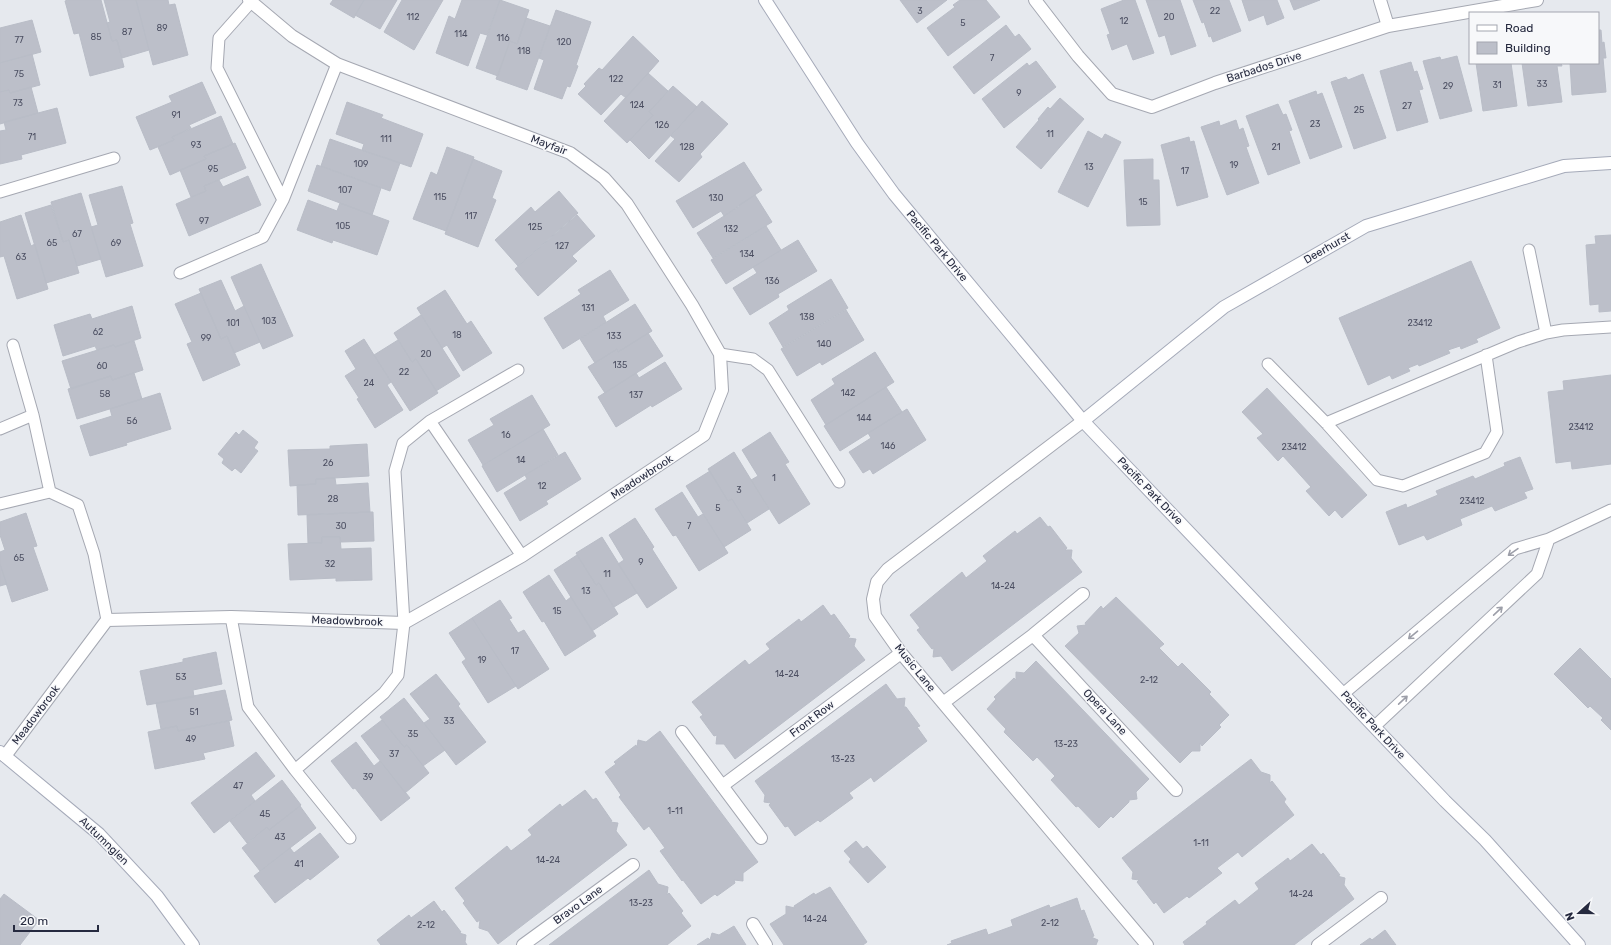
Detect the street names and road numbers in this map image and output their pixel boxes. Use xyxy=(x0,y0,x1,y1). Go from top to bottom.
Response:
street label: Barbados Drive xyxy=(1225,49,1303,85)
street label: Mayfair xyxy=(529,132,570,158)
street label: Pacific Park Drive xyxy=(904,208,970,284)
street label: Deerhurst xyxy=(1301,229,1353,267)
street label: Meadowbrook xyxy=(609,452,676,502)
street label: Pacific Park Drive xyxy=(1115,455,1185,527)
street label: Meadowbrook xyxy=(311,613,383,629)
street label: Music Lane xyxy=(892,642,938,694)
street label: Meadowbrook xyxy=(9,682,63,747)
street label: Opera Lane xyxy=(1080,686,1130,738)
street label: Pacific Park Drive xyxy=(1338,688,1408,762)
street label: Front Row xyxy=(787,698,837,740)
street label: Autumnglen xyxy=(77,814,131,868)
street label: Bravo Lane xyxy=(551,883,605,927)

